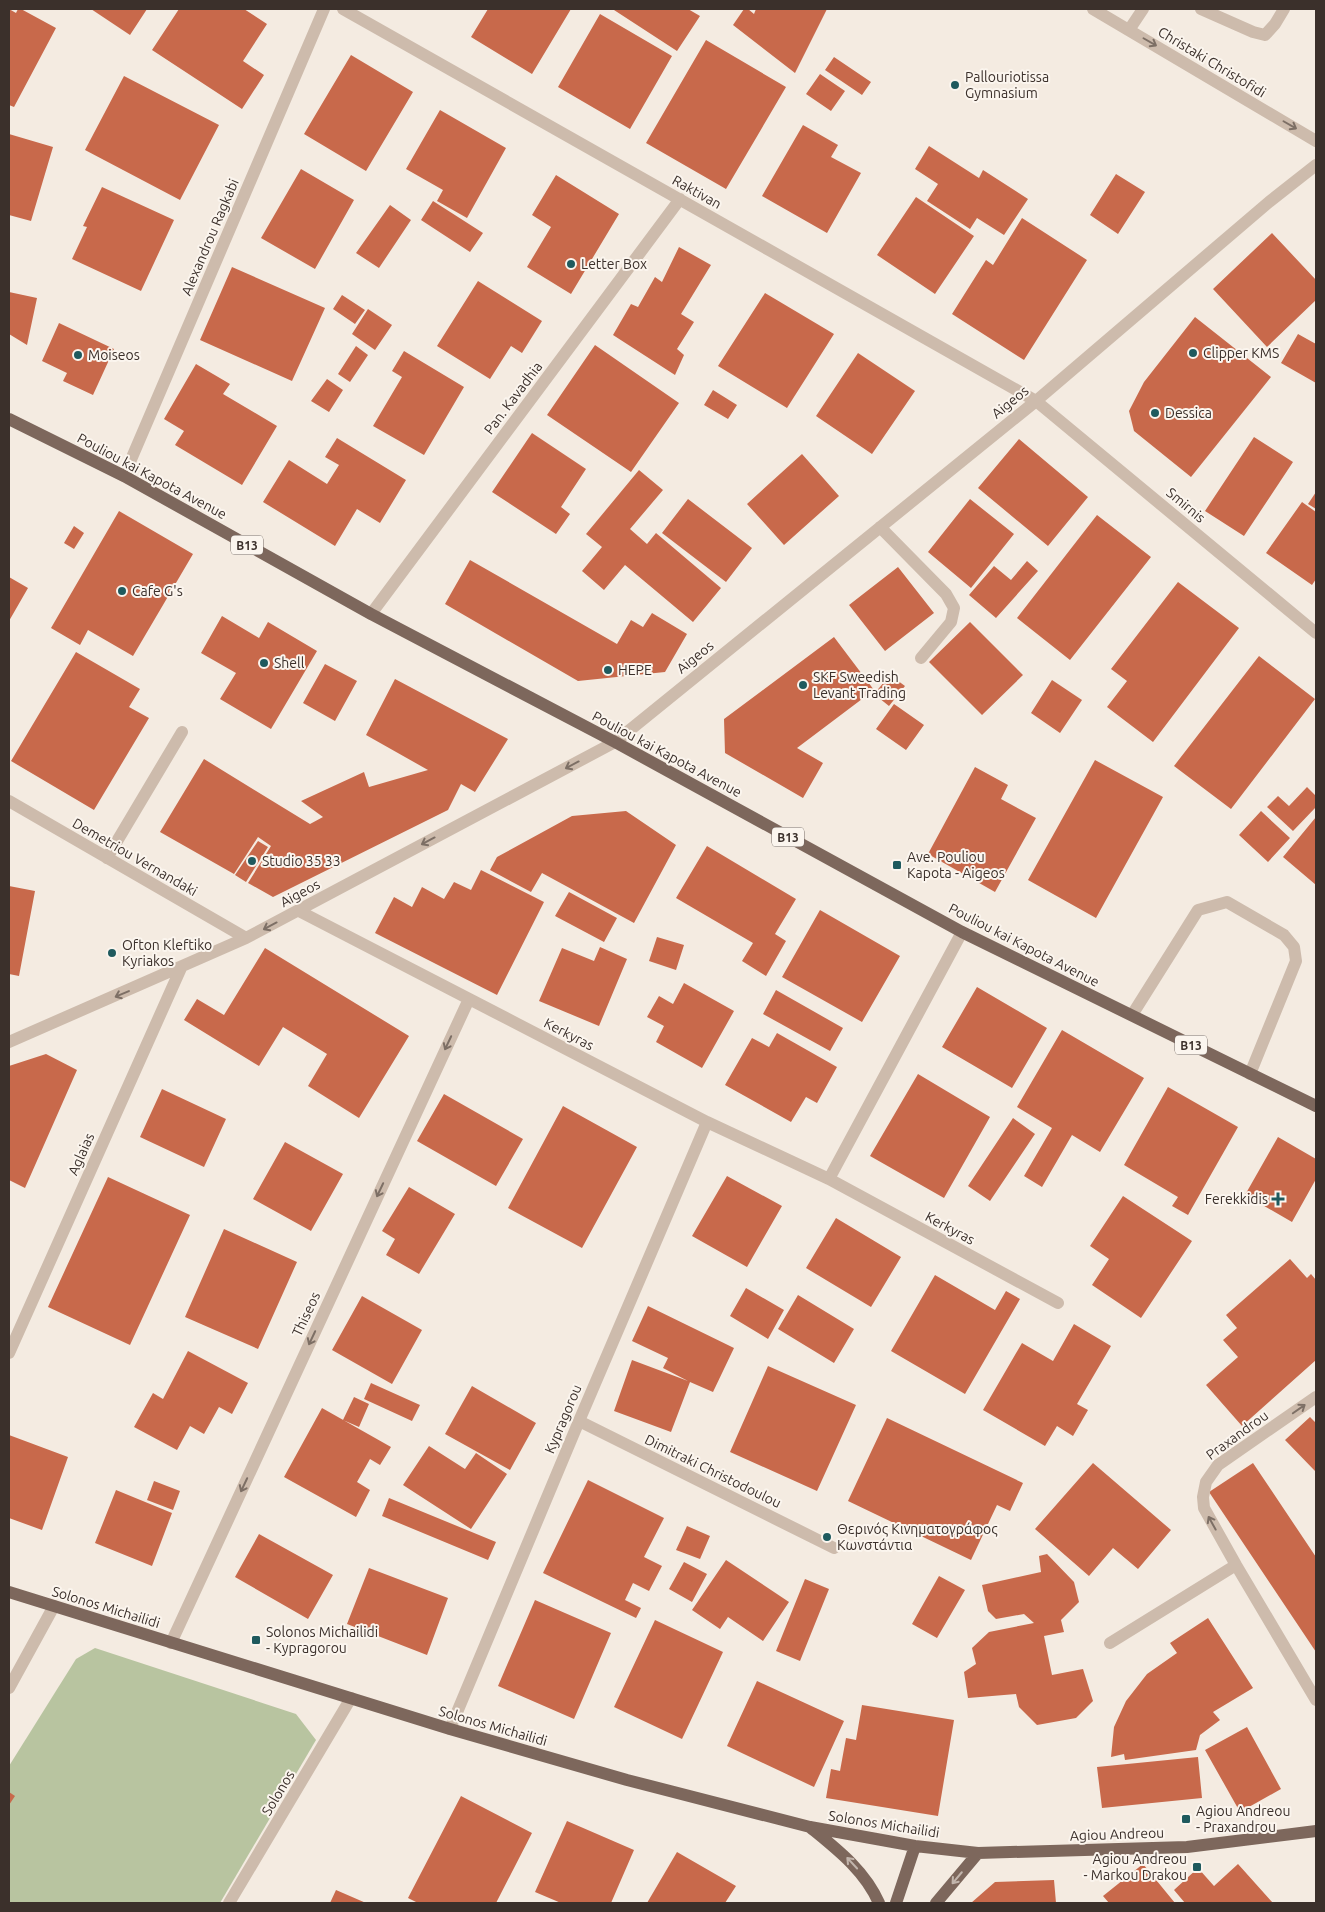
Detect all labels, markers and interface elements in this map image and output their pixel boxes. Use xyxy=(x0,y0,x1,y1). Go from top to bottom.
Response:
street label: Christaki Christofidi xyxy=(1155,23,1269,101)
one-way arrow xyxy=(1142,38,1156,48)
place label: Pallouriotissa Gymnasium xyxy=(965,69,1049,101)
marker: Pallouriotissa Gymnasium xyxy=(949,79,961,91)
one-way arrow xyxy=(1282,121,1296,131)
street label: Raktivan xyxy=(670,172,724,212)
street label: Alexandrou Ragkabi xyxy=(178,176,242,298)
place label: Letter Box xyxy=(581,256,647,272)
marker: Letter Box xyxy=(565,258,577,270)
place label: Clipper KMS xyxy=(1203,345,1279,361)
place label: Moiseos xyxy=(88,347,140,363)
marker: Clipper KMS xyxy=(1187,347,1199,359)
marker: Moiseos xyxy=(72,349,84,361)
street label: Pan. Kavadhia xyxy=(481,359,545,437)
street label: Aigeos xyxy=(988,382,1032,422)
place label: Dessica xyxy=(1165,405,1212,421)
marker: Dessica xyxy=(1149,407,1161,419)
street label: Pouliou kai Kapota Avenue xyxy=(75,430,229,522)
street label: Smirnis xyxy=(1163,484,1209,526)
road number: B13 xyxy=(231,536,263,554)
place label: Cafe G's xyxy=(132,583,183,599)
marker: Cafe G's xyxy=(116,585,128,597)
street label: Aigeos xyxy=(673,637,717,677)
place label: Shell xyxy=(274,655,305,671)
marker: Shell xyxy=(258,657,270,669)
place label: HEPE xyxy=(618,662,652,678)
marker: HEPE xyxy=(602,664,614,676)
place label: SKF Sweedish Levant Trading xyxy=(813,669,906,701)
marker: SKF Sweedish Levant Trading xyxy=(797,679,809,691)
street label: Pouliou kai Kapota Avenue xyxy=(590,708,744,800)
one-way arrow xyxy=(565,761,580,770)
street label: Demetriou Vernandaki xyxy=(70,815,200,899)
road number: B13 xyxy=(772,828,804,846)
one-way arrow xyxy=(422,837,436,847)
place label: Ave. Pouliou Kapota - Aigeos xyxy=(907,849,1005,881)
place label: Studio 35 33 xyxy=(262,853,341,869)
marker: Studio 35 33 xyxy=(246,855,258,867)
marker: Ave. Pouliou Kapota - Aigeos xyxy=(891,859,903,871)
street label: Aigeos xyxy=(277,876,323,910)
street label: Pouliou kai Kapota Avenue xyxy=(946,900,1102,990)
one-way arrow xyxy=(262,921,277,931)
place label: Ofton Kleftiko Kyriakos xyxy=(122,937,212,969)
marker: Ofton Kleftiko Kyriakos xyxy=(106,947,118,959)
one-way arrow xyxy=(115,989,130,999)
street label: Kerkyras xyxy=(541,1015,597,1053)
one-way arrow xyxy=(443,1035,453,1050)
road number: B13 xyxy=(1175,1036,1207,1054)
street label: Aglaias xyxy=(65,1130,97,1178)
one-way arrow xyxy=(375,1182,384,1197)
place label: Ferekkidis xyxy=(1205,1191,1268,1207)
marker: Ferekkidis xyxy=(1272,1193,1284,1205)
street label: Kerkyras xyxy=(922,1208,978,1248)
street label: Thiseos xyxy=(289,1289,323,1339)
one-way arrow xyxy=(307,1330,316,1345)
street label: Kypragorou xyxy=(541,1382,585,1456)
one-way arrow xyxy=(1291,1404,1305,1414)
street label: Praxandrou xyxy=(1203,1407,1271,1463)
street label: Dimitraki Christodoulou xyxy=(642,1431,784,1511)
one-way arrow xyxy=(238,1477,248,1492)
one-way arrow xyxy=(1207,1516,1217,1530)
place label: Θερινός Κινηματογράφος Κωνστάντια xyxy=(837,1521,998,1553)
marker: Θερινός Κινηματογράφος Κωνστάντια xyxy=(821,1531,833,1543)
street label: Solonos Michailidi xyxy=(50,1583,162,1631)
place label: Solonos Michailidi - Kypragorou xyxy=(266,1624,378,1656)
marker: Solonos Michailidi - Kypragorou xyxy=(250,1634,262,1646)
street label: Solonos Michailidi xyxy=(437,1703,549,1749)
street label: Solonos xyxy=(258,1768,298,1818)
place label: Agiou Andreou - Praxandrou xyxy=(1196,1803,1290,1835)
street label: Solonos Michailidi xyxy=(827,1807,941,1841)
marker: Agiou Andreou - Praxandrou xyxy=(1180,1813,1192,1825)
street label: Agiou Andreou xyxy=(1070,1824,1164,1844)
place label: Agiou Andreou - Markou Drakou xyxy=(1084,1851,1187,1883)
one-way arrow xyxy=(846,1857,858,1870)
marker: Agiou Andreou - Markou Drakou xyxy=(1191,1861,1203,1873)
one-way arrow xyxy=(952,1872,963,1885)

